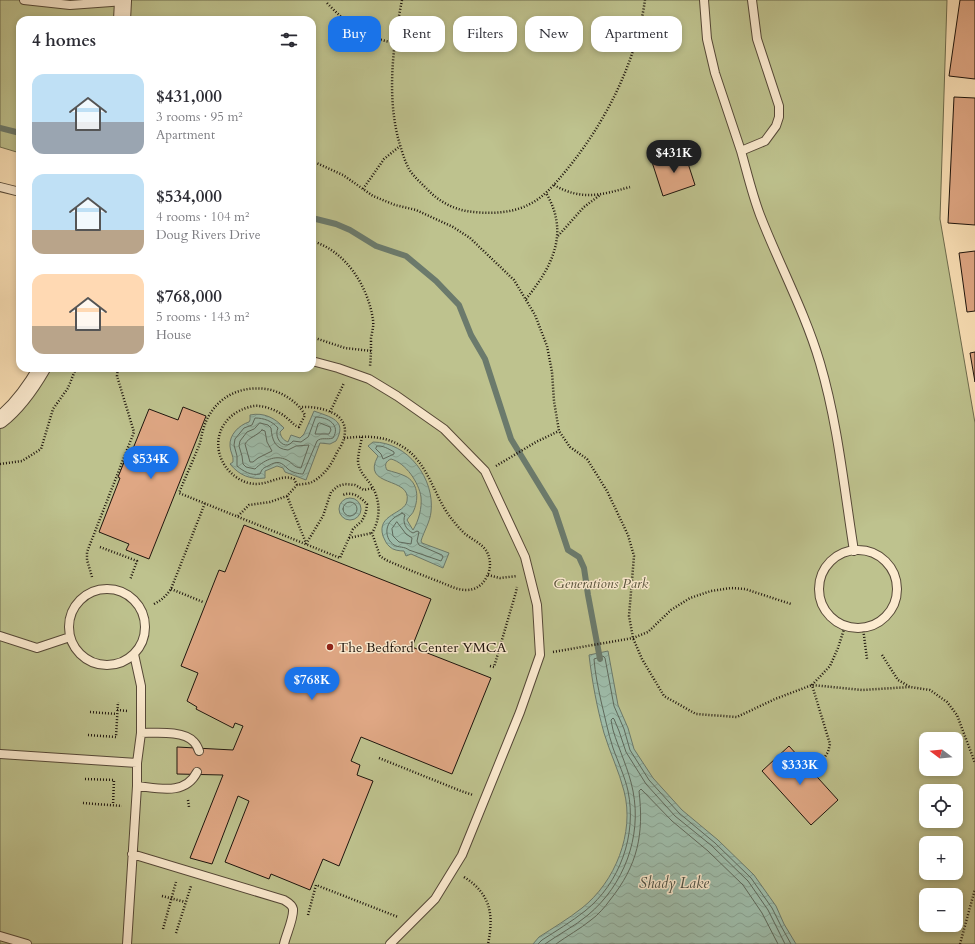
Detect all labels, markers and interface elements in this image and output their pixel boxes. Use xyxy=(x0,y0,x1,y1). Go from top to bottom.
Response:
chip: Buy xyxy=(328,16,381,52)
chip: Rent xyxy=(389,16,445,52)
chip: Filters xyxy=(453,16,517,52)
chip: New xyxy=(525,16,583,52)
chip: Apartment xyxy=(591,16,682,52)
text: 4 homes xyxy=(32,29,96,52)
icon: filters xyxy=(278,29,300,51)
text: $431,000 xyxy=(156,85,222,108)
icon: home xyxy=(64,90,112,138)
text: 3 rooms · 95 m² xyxy=(156,108,243,126)
text: Apartment xyxy=(156,126,215,144)
pin: $431K xyxy=(646,140,702,174)
text: $431K xyxy=(655,144,693,162)
text: $534,000 xyxy=(156,185,222,208)
icon: home xyxy=(64,190,112,238)
text: 4 rooms · 104 m² xyxy=(156,208,249,226)
text: Doug Rivers Drive xyxy=(156,226,261,244)
text: $768,000 xyxy=(156,285,222,308)
icon: home xyxy=(64,290,112,338)
text: 5 rooms · 143 m² xyxy=(156,308,249,326)
text: House xyxy=(156,326,191,344)
pin: $534K xyxy=(123,446,179,480)
text: $534K xyxy=(132,450,170,468)
park label: Generations Park xyxy=(554,574,649,593)
place label: The Bedford Center YMCA xyxy=(338,638,507,657)
marker: The Bedford Center YMCA xyxy=(325,642,335,652)
pin: $768K xyxy=(284,667,340,701)
text: $768K xyxy=(293,671,331,689)
north arrow xyxy=(919,732,963,776)
map controls xyxy=(919,732,963,932)
pin: $333K xyxy=(772,752,828,786)
text: $333K xyxy=(781,756,819,774)
button: locate xyxy=(919,784,963,828)
button: + xyxy=(919,836,963,880)
water label: Shady Lake xyxy=(639,873,709,893)
button: − xyxy=(919,888,963,932)

